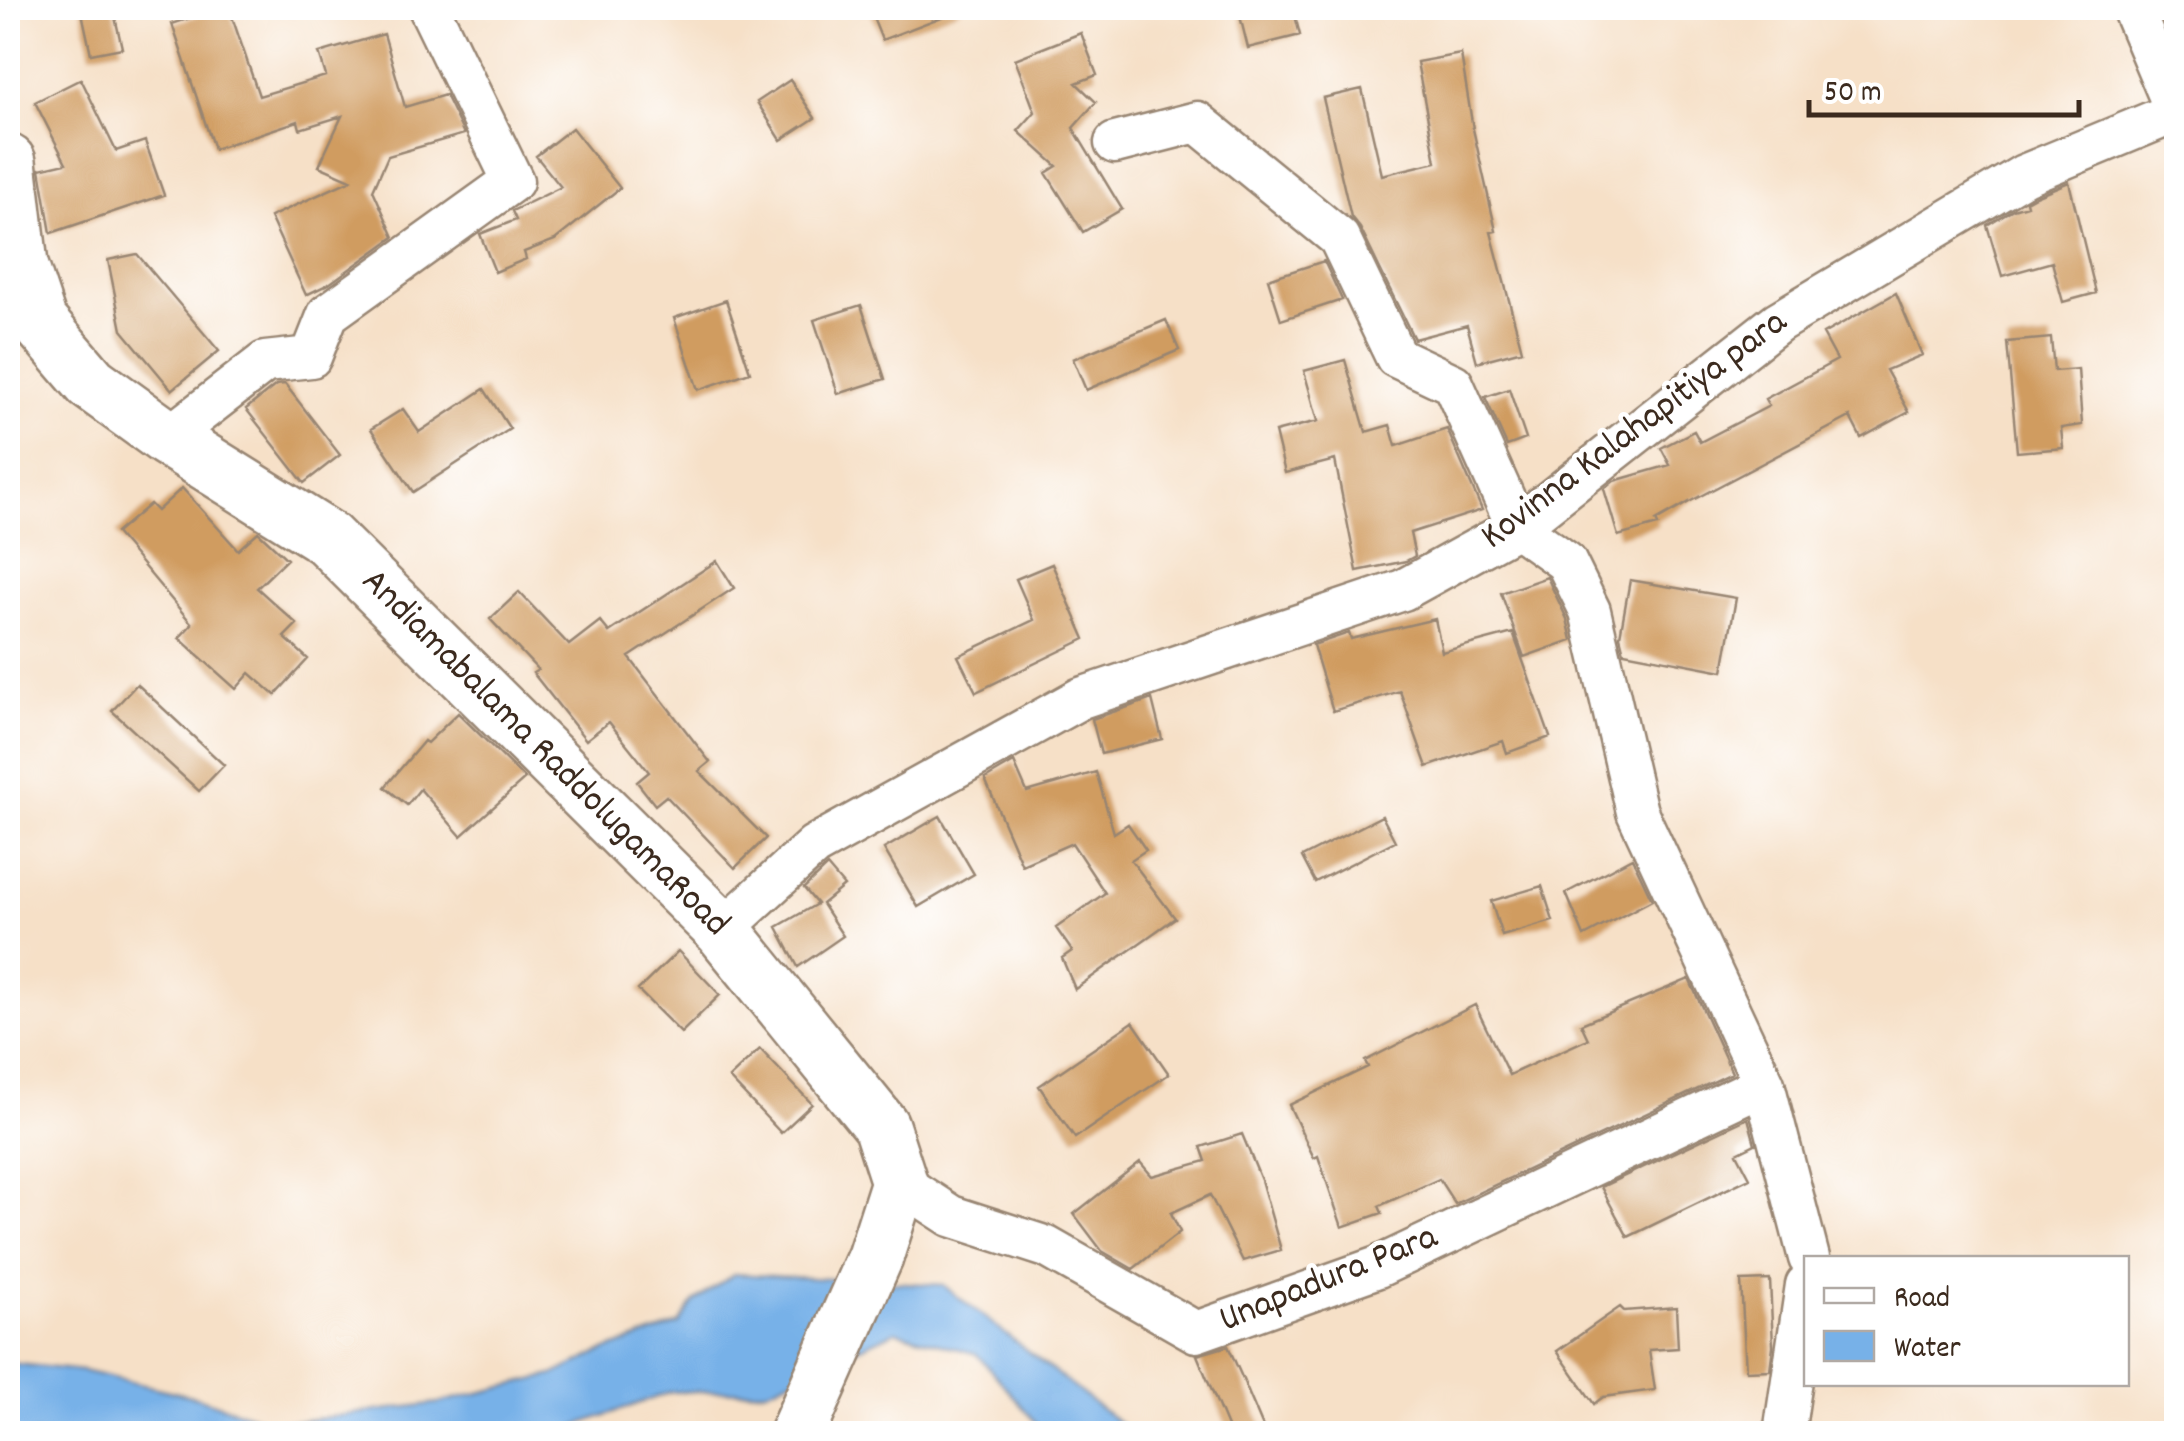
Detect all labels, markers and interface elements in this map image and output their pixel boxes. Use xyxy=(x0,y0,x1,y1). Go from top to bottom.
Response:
scale bar xyxy=(1809,55,2079,117)
text: 50 m xyxy=(1824,73,1882,116)
street label: Kovinna Kalahapitiya para xyxy=(1470,297,1801,565)
street label: Andiamabalama RaddolugamaRoad xyxy=(347,557,741,951)
street label: Unapadura Para xyxy=(1212,1211,1447,1349)
legend xyxy=(1804,1256,2129,1386)
text: Road xyxy=(1894,1279,1950,1322)
text: Water xyxy=(1894,1329,1961,1372)

